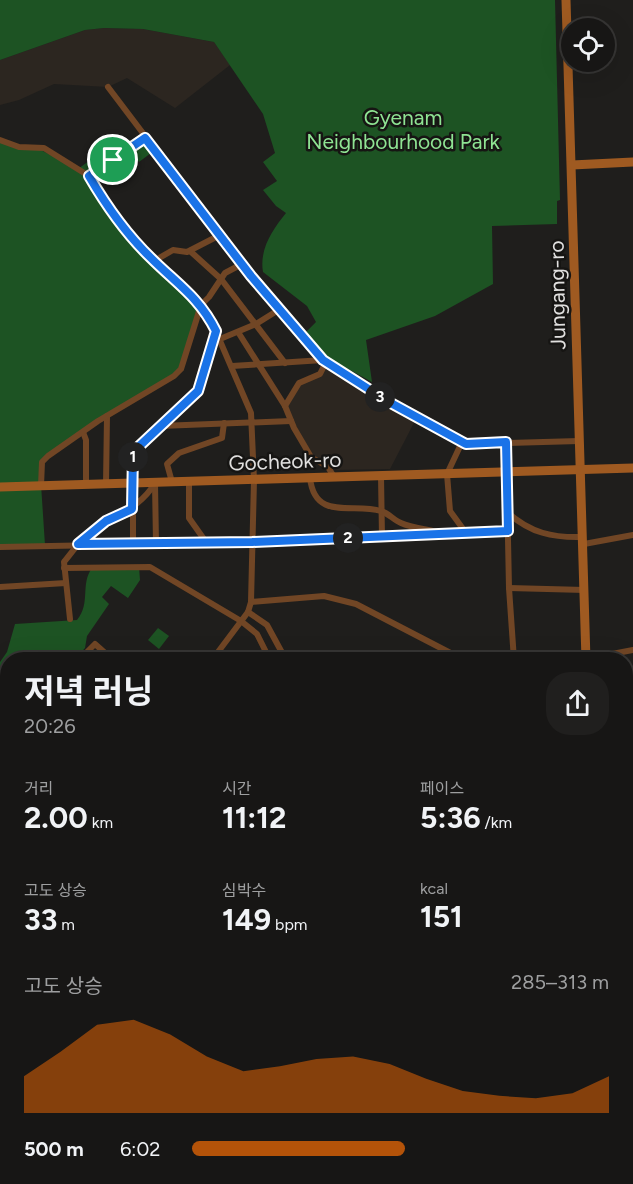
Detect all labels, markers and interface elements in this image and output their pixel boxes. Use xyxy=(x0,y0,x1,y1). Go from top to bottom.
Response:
map controls xyxy=(561,18,615,72)
button: locate xyxy=(561,18,615,72)
park label: Gyenam Neighbourhood Park xyxy=(306,105,501,154)
pin xyxy=(87,134,138,185)
icon: arrive xyxy=(96,143,129,176)
street label: Jungang-ro xyxy=(544,240,570,350)
pin: 3 xyxy=(365,382,395,412)
text: 3 xyxy=(376,387,384,406)
pin: 1 xyxy=(118,442,148,472)
text: 1 xyxy=(130,447,136,466)
street label: Gocheok-ro xyxy=(228,447,342,475)
pin: 2 xyxy=(333,523,363,553)
text: 2 xyxy=(343,528,353,547)
text: 저녁 러닝 xyxy=(24,672,153,711)
button: share xyxy=(546,672,609,735)
text: 20:26 xyxy=(24,714,76,738)
text: 거리 xyxy=(24,779,53,798)
text: 시간 xyxy=(222,779,251,798)
text: 페이스 xyxy=(420,779,464,798)
text: 2.00 xyxy=(24,799,88,836)
text: 11:12 xyxy=(222,799,286,836)
text: 5:36 xyxy=(420,799,481,836)
text: km xyxy=(88,813,113,832)
text: /km xyxy=(481,813,512,832)
text: kcal xyxy=(420,879,448,898)
text: 고도 상승 xyxy=(24,881,87,900)
text: 심박수 xyxy=(222,881,266,900)
text: 151 xyxy=(420,898,463,935)
text: 33 xyxy=(24,901,57,938)
text: 149 xyxy=(222,901,271,938)
text: m xyxy=(57,915,75,934)
text: bpm xyxy=(271,915,307,934)
text: 285–313 m xyxy=(511,970,609,994)
text: 고도 상승 xyxy=(24,974,103,998)
text: 500 m xyxy=(24,1137,84,1161)
text: 6:02 xyxy=(120,1137,160,1161)

